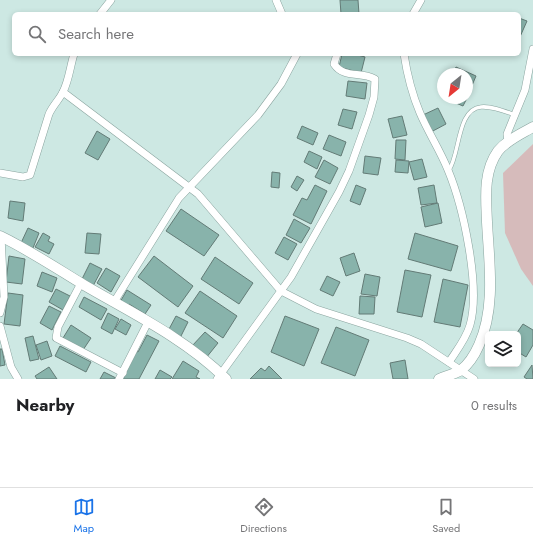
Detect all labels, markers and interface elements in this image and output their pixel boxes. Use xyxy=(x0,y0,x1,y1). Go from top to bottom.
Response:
search box xyxy=(12,12,521,56)
icon: search xyxy=(26,23,48,45)
text: Search here xyxy=(58,23,134,45)
north arrow xyxy=(437,68,473,104)
map controls xyxy=(485,331,521,367)
button: layers xyxy=(485,331,521,367)
text: Nearby xyxy=(16,393,74,417)
text: 0 results xyxy=(471,396,517,415)
tab: Map xyxy=(73,496,95,536)
tab: Directions xyxy=(240,496,287,536)
tab: Saved xyxy=(432,496,460,536)

